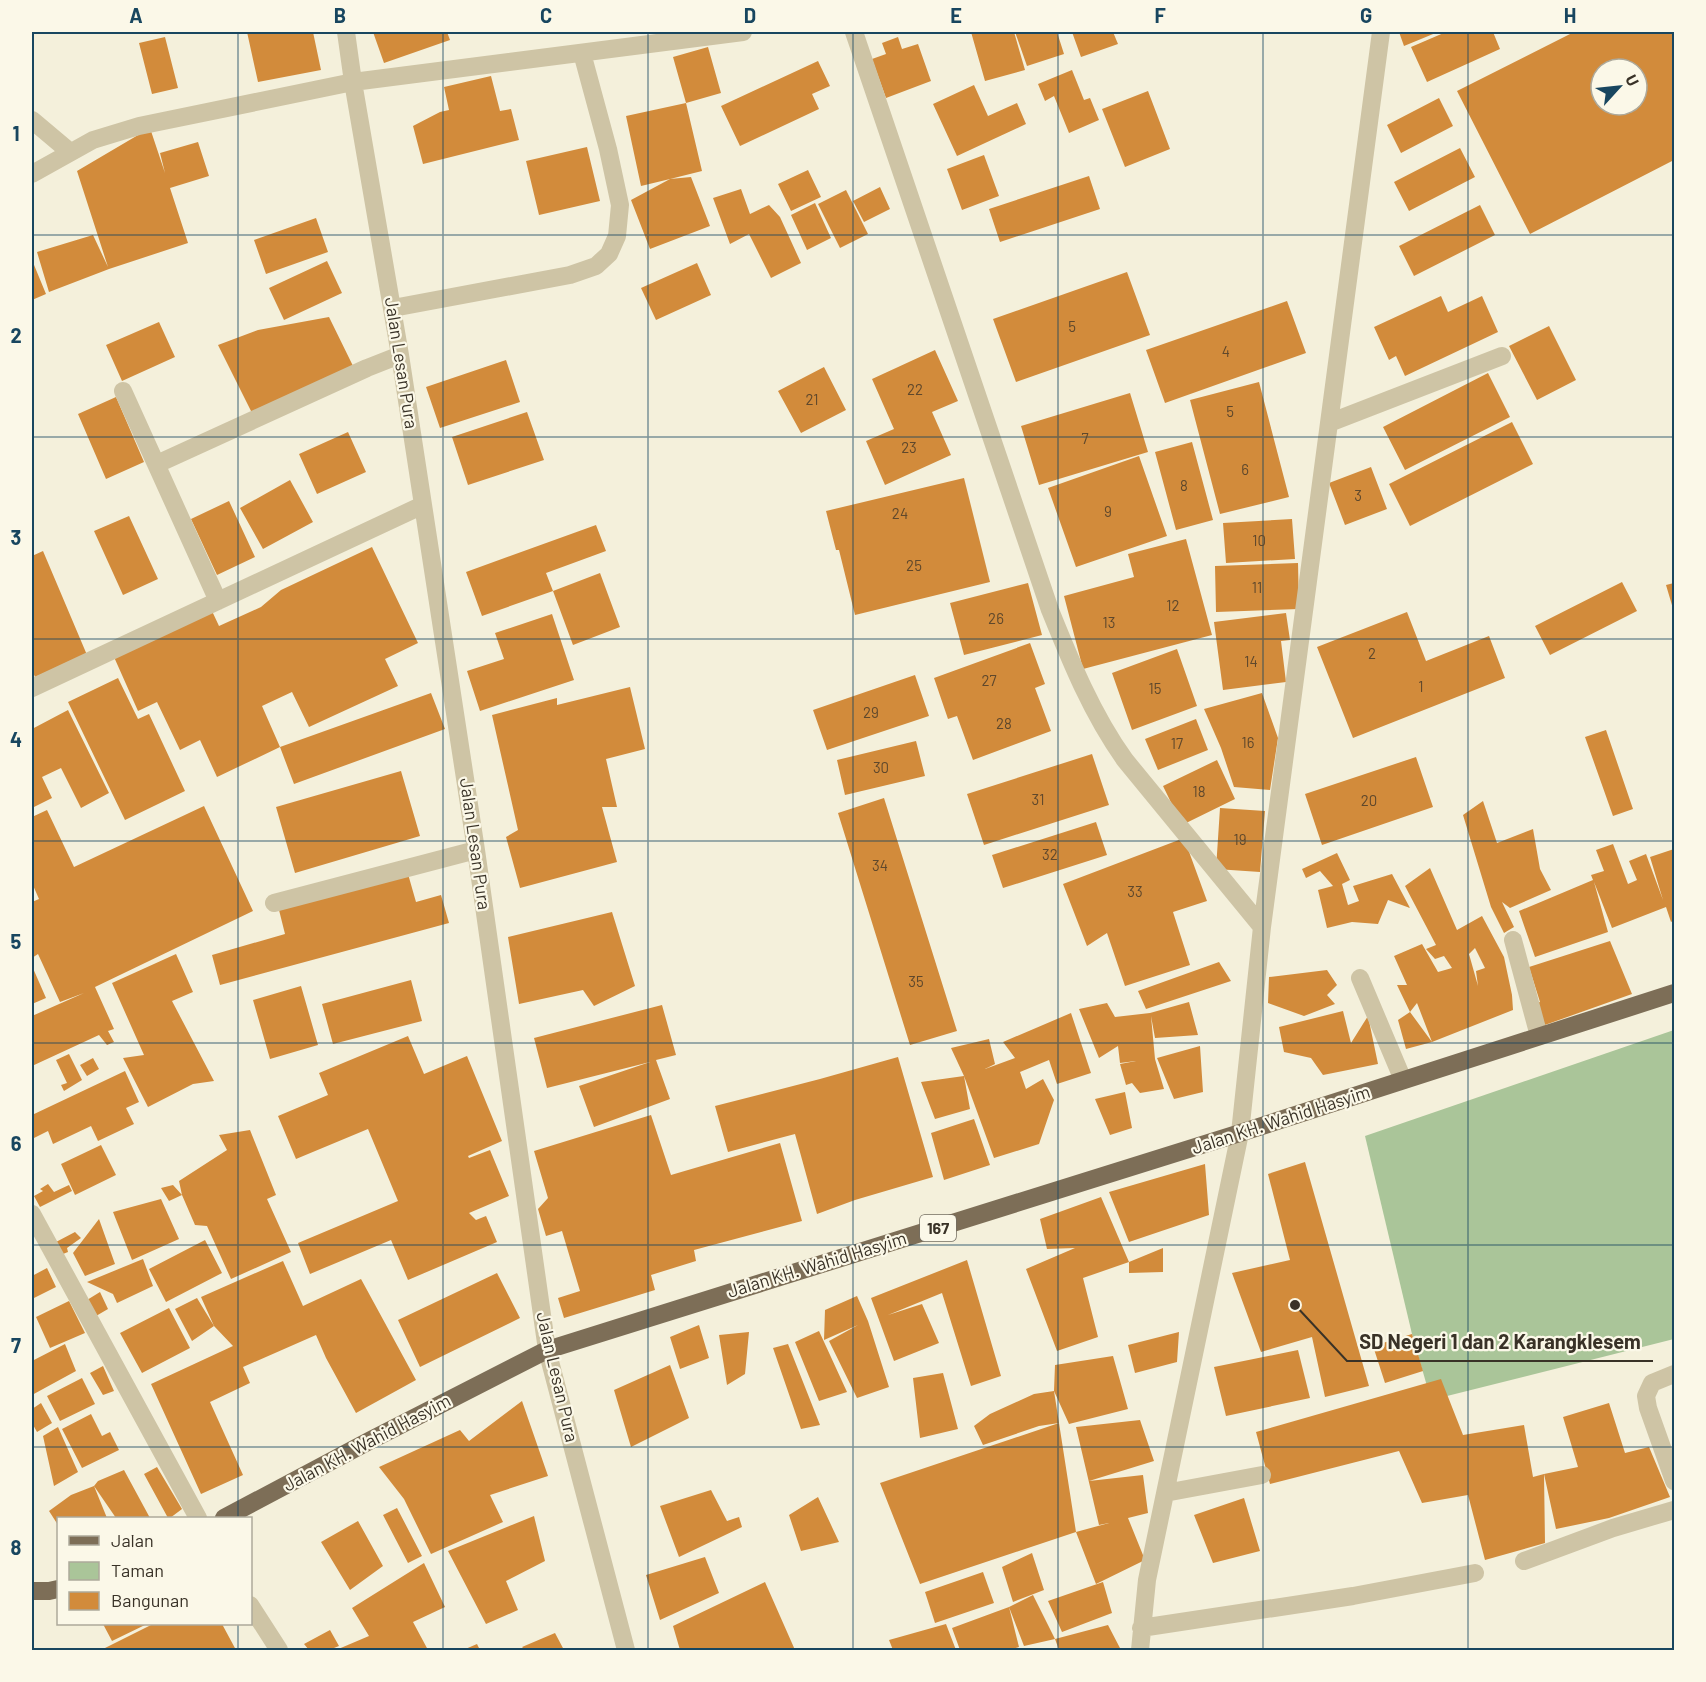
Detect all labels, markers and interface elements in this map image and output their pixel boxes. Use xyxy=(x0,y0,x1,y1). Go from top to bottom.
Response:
text: A xyxy=(129,3,143,27)
text: B xyxy=(334,3,346,27)
text: C xyxy=(540,3,552,27)
text: D xyxy=(744,3,756,27)
text: E xyxy=(950,3,962,27)
text: F xyxy=(1154,3,1166,27)
text: G xyxy=(1360,3,1372,27)
text: H xyxy=(1564,3,1576,27)
north arrow xyxy=(1589,57,1649,117)
text: U xyxy=(1622,71,1644,89)
text: 1 xyxy=(12,121,20,145)
street label: Jalan Lesan Pura xyxy=(381,295,423,430)
house number: 5 xyxy=(1068,317,1076,335)
text: 2 xyxy=(10,323,22,347)
house number: 4 xyxy=(1222,342,1230,360)
house number: 22 xyxy=(907,380,923,398)
house number: 21 xyxy=(805,390,819,408)
house number: 5 xyxy=(1226,402,1234,420)
house number: 7 xyxy=(1081,429,1089,447)
house number: 23 xyxy=(901,438,917,456)
house number: 6 xyxy=(1241,460,1249,478)
house number: 8 xyxy=(1180,476,1188,494)
house number: 3 xyxy=(1354,486,1362,504)
house number: 9 xyxy=(1104,502,1112,520)
house number: 24 xyxy=(892,504,908,522)
text: 3 xyxy=(11,525,21,549)
house number: 10 xyxy=(1252,531,1266,549)
house number: 25 xyxy=(906,556,922,574)
house number: 11 xyxy=(1252,578,1262,596)
house number: 12 xyxy=(1166,596,1180,614)
house number: 26 xyxy=(988,609,1004,627)
house number: 13 xyxy=(1103,613,1115,631)
house number: 2 xyxy=(1368,644,1376,662)
house number: 14 xyxy=(1244,652,1258,670)
house number: 27 xyxy=(981,671,997,689)
house number: 1 xyxy=(1418,677,1424,695)
house number: 15 xyxy=(1149,679,1161,697)
house number: 29 xyxy=(863,703,879,721)
house number: 28 xyxy=(996,714,1012,732)
text: 4 xyxy=(10,727,22,751)
house number: 16 xyxy=(1242,733,1254,751)
house number: 17 xyxy=(1171,734,1183,752)
house number: 30 xyxy=(873,758,889,776)
street label: Jalan Lesan Pura xyxy=(456,776,496,911)
house number: 18 xyxy=(1192,782,1206,800)
house number: 31 xyxy=(1032,790,1044,808)
house number: 20 xyxy=(1361,791,1377,809)
house number: 19 xyxy=(1233,830,1247,848)
house number: 32 xyxy=(1042,845,1058,863)
house number: 34 xyxy=(872,856,888,874)
house number: 33 xyxy=(1127,882,1143,900)
text: 5 xyxy=(11,929,22,953)
house number: 35 xyxy=(908,972,924,990)
street label: Jalan KH. Wahid Hasyim xyxy=(1189,1080,1373,1158)
text: 6 xyxy=(11,1131,22,1155)
road number: 167 xyxy=(920,1215,956,1241)
street label: Jalan KH. Wahid Hasyim xyxy=(724,1226,909,1302)
street label: Jalan Lesan Pura xyxy=(532,1309,584,1444)
callout: SD Negeri 1 dan 2 Karangklesem xyxy=(1347,1323,1653,1361)
text: SD Negeri 1 dan 2 Karangklesem xyxy=(1359,1329,1641,1353)
text: 7 xyxy=(11,1333,21,1357)
street label: Jalan KH. Wahid Hasyim xyxy=(279,1389,454,1496)
legend xyxy=(57,1517,252,1625)
text: Jalan xyxy=(111,1529,154,1551)
text: 8 xyxy=(11,1535,22,1559)
text: Taman xyxy=(111,1559,164,1581)
text: Bangunan xyxy=(111,1589,189,1611)

